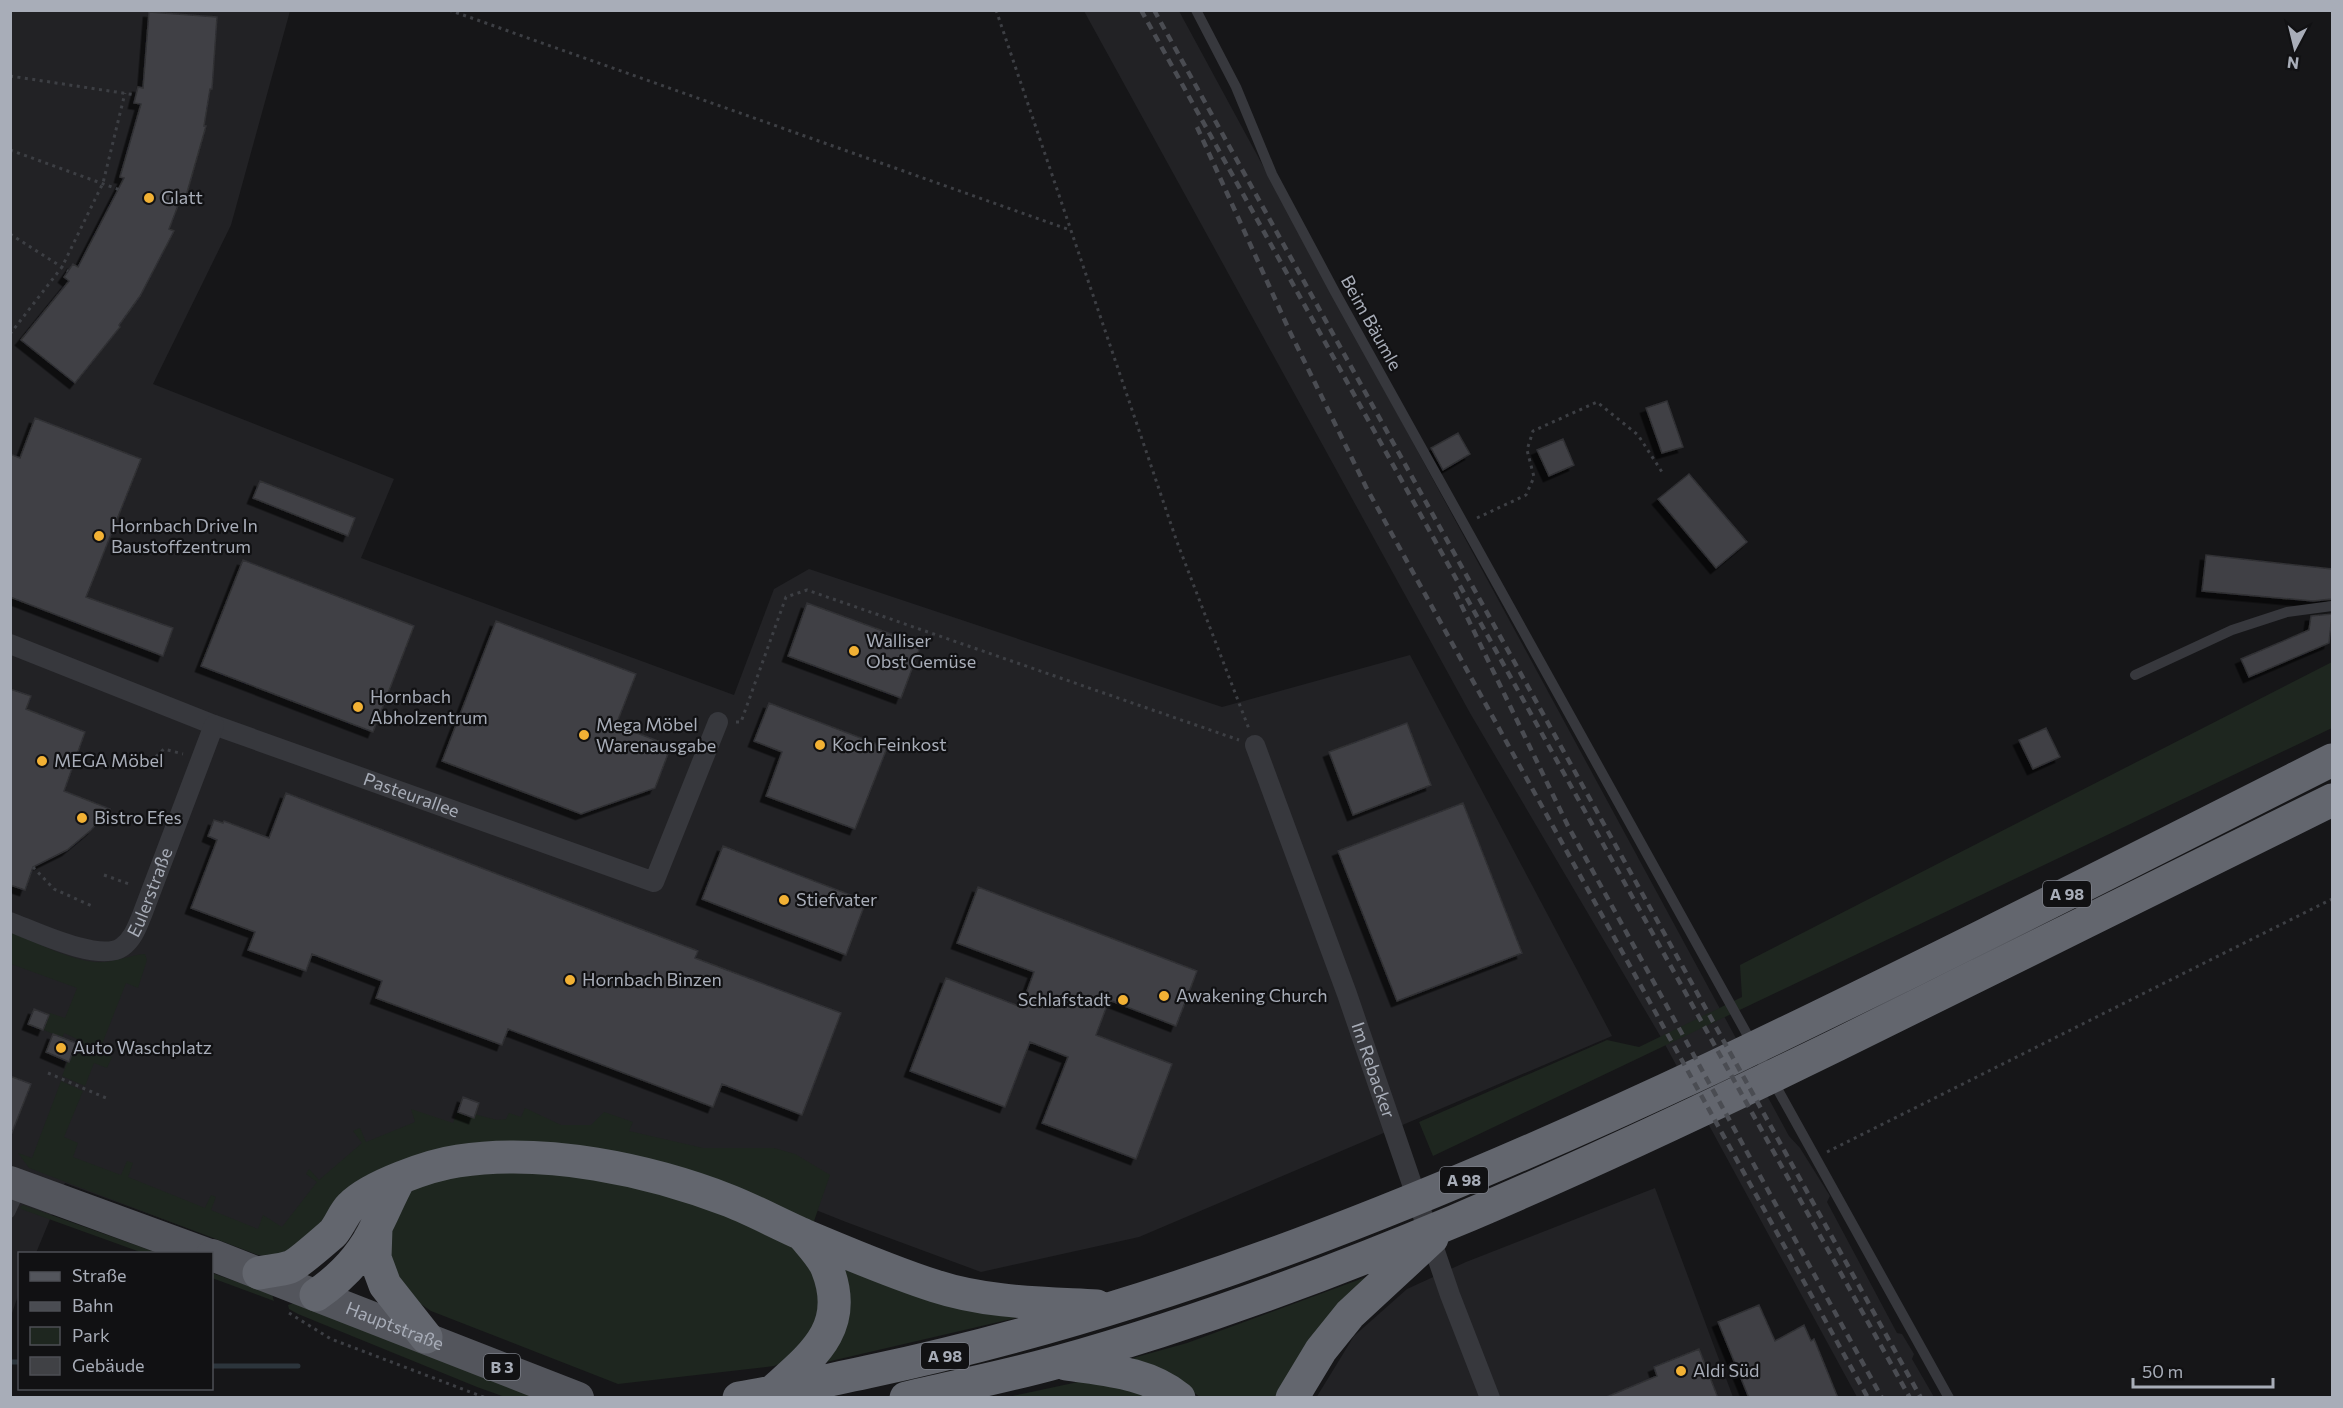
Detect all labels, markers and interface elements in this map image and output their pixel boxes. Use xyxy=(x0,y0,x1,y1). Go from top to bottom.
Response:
north arrow xyxy=(2265,18,2325,78)
text: N xyxy=(2286,53,2300,74)
place label: Glatt xyxy=(161,186,203,208)
marker: Glatt xyxy=(142,191,156,205)
street label: Beim Bäumle xyxy=(1337,271,1407,374)
place label: Hornbach Drive In Baustoffzentrum xyxy=(111,514,258,557)
marker: Hornbach Drive In Baustoffzentrum xyxy=(92,529,106,543)
place label: Walliser Obst Gemüse xyxy=(866,629,976,672)
marker: Walliser Obst Gemüse xyxy=(847,644,861,658)
place label: Hornbach Abholzentrum xyxy=(370,685,488,728)
marker: Hornbach Abholzentrum xyxy=(351,700,365,714)
place label: Mega Möbel Warenausgabe xyxy=(596,713,716,756)
marker: Mega Möbel Warenausgabe xyxy=(577,728,591,742)
place label: Koch Feinkost xyxy=(832,733,947,755)
marker: Koch Feinkost xyxy=(813,738,827,752)
place label: MEGA Möbel xyxy=(54,749,164,771)
marker: MEGA Möbel xyxy=(35,754,49,768)
street label: Pasteurallee xyxy=(361,767,463,822)
place label: Bistro Efes xyxy=(94,806,182,828)
marker: Bistro Efes xyxy=(75,811,89,825)
street label: Eulerstraße xyxy=(122,844,177,941)
road number: A 98 xyxy=(2043,881,2091,907)
place label: Stiefvater xyxy=(796,888,877,910)
marker: Stiefvater xyxy=(777,893,791,907)
place label: Hornbach Binzen xyxy=(582,968,722,990)
marker: Hornbach Binzen xyxy=(563,973,577,987)
place label: Awakening Church xyxy=(1176,984,1328,1006)
place label: Schlafstadt xyxy=(1018,988,1111,1010)
marker: Awakening Church xyxy=(1157,989,1171,1003)
marker: Schlafstadt xyxy=(1116,993,1130,1007)
street label: Im Rebacker xyxy=(1347,1019,1401,1121)
place label: Auto Waschplatz xyxy=(73,1036,212,1058)
marker: Auto Waschplatz xyxy=(54,1041,68,1055)
road number: A 98 xyxy=(1440,1167,1488,1193)
legend xyxy=(18,1252,213,1390)
text: Straße xyxy=(72,1264,127,1286)
text: Bahn xyxy=(72,1294,114,1316)
street label: Hauptstraße xyxy=(343,1296,447,1354)
text: Park xyxy=(72,1324,110,1346)
road number: A 98 xyxy=(921,1343,969,1369)
scale bar xyxy=(2133,1351,2272,1389)
text: Gebäude xyxy=(72,1354,145,1376)
road number: B 3 xyxy=(484,1354,520,1380)
place label: Aldi Süd xyxy=(1693,1359,1759,1381)
text: 50 m xyxy=(2142,1360,2183,1382)
marker: Aldi Süd xyxy=(1674,1364,1688,1378)

